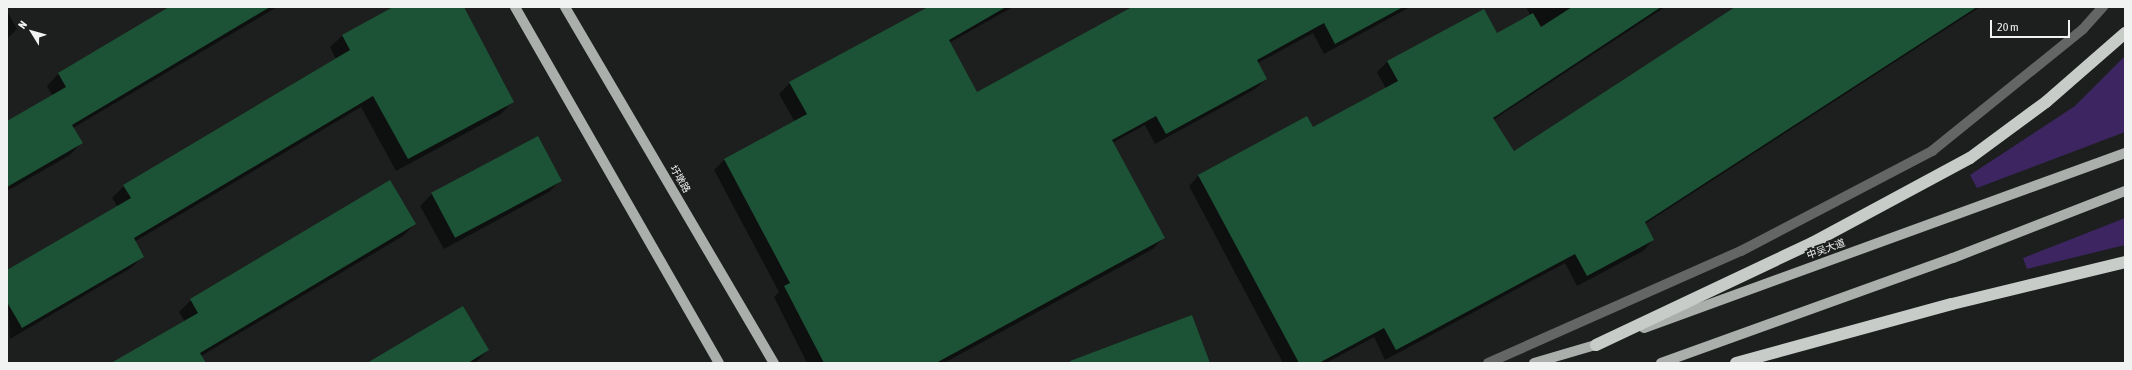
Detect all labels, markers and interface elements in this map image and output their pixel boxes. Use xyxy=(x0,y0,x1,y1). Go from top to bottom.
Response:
north arrow xyxy=(12,12,52,52)
scale bar xyxy=(1992,12,2072,38)
text: N xyxy=(16,19,29,31)
text: 20 m xyxy=(1997,20,2019,34)
street label: 圩墩路 xyxy=(667,163,693,195)
street label: 中吴大道 xyxy=(1805,237,1847,261)

